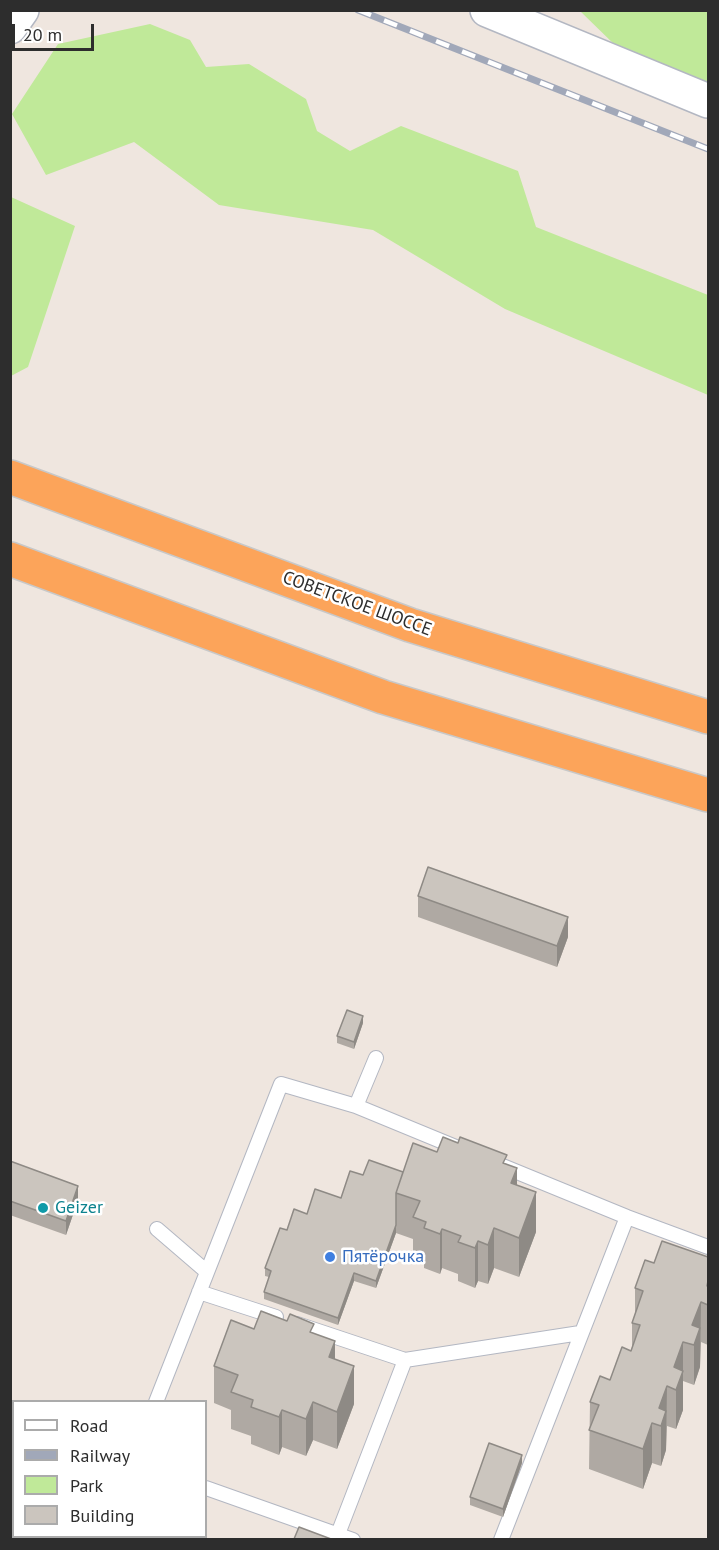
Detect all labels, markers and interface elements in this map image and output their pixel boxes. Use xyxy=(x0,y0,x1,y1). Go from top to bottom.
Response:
scale bar xyxy=(15,12,98,50)
text: 20 m xyxy=(23,23,62,46)
street label: СОВЕТСКОЕ ШОССЕ xyxy=(280,567,434,641)
place label: Geizer xyxy=(55,1197,103,1219)
marker: Geizer xyxy=(36,1201,50,1215)
place label: Пятёрочка xyxy=(342,1246,424,1268)
marker: Пятёрочка xyxy=(323,1250,337,1264)
legend xyxy=(12,1400,207,1538)
text: Road xyxy=(70,1414,108,1437)
text: Railway xyxy=(70,1444,130,1467)
text: Park xyxy=(70,1474,103,1497)
text: Building xyxy=(70,1504,134,1527)

